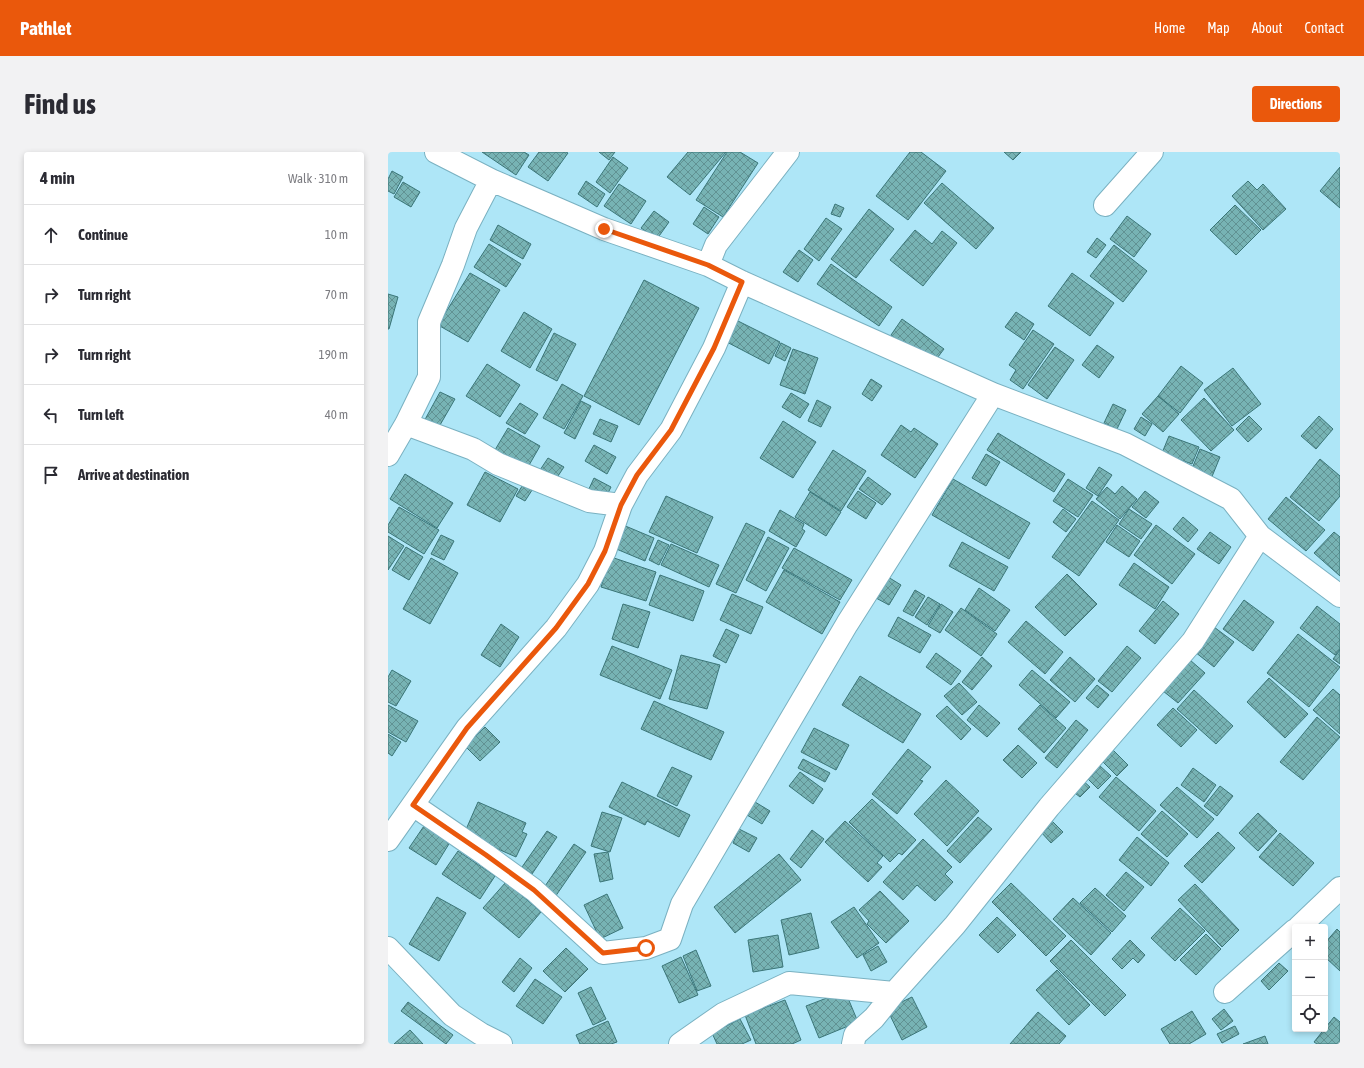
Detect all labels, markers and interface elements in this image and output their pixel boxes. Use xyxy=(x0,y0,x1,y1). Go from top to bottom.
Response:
text: Pathlet xyxy=(20,17,71,39)
text: Home xyxy=(1154,20,1185,36)
text: Map xyxy=(1207,20,1230,36)
text: About xyxy=(1252,20,1283,36)
text: Contact xyxy=(1305,20,1344,36)
button: Directions xyxy=(1252,86,1340,122)
text: Find us xyxy=(24,88,96,120)
text: 4 min xyxy=(40,168,75,188)
text: Walk · 310 m xyxy=(288,171,348,186)
route end xyxy=(595,220,613,238)
icon: ahead xyxy=(40,224,62,246)
text: Continue xyxy=(78,226,128,243)
text: 10 m xyxy=(325,227,348,242)
icon: right xyxy=(40,284,62,306)
text: Turn right xyxy=(78,286,131,303)
text: 70 m xyxy=(325,287,348,302)
icon: right xyxy=(40,344,62,366)
text: Turn right xyxy=(78,346,131,363)
text: 190 m xyxy=(319,347,348,362)
icon: left xyxy=(40,404,62,426)
text: Turn left xyxy=(78,406,124,423)
text: 40 m xyxy=(325,407,348,422)
icon: arrive xyxy=(40,464,62,486)
text: Arrive at destination xyxy=(78,466,189,483)
map controls xyxy=(1292,924,1328,1032)
button: + xyxy=(1292,924,1328,960)
route start xyxy=(637,939,655,957)
button: − xyxy=(1292,960,1328,996)
button: locate xyxy=(1292,996,1328,1032)

